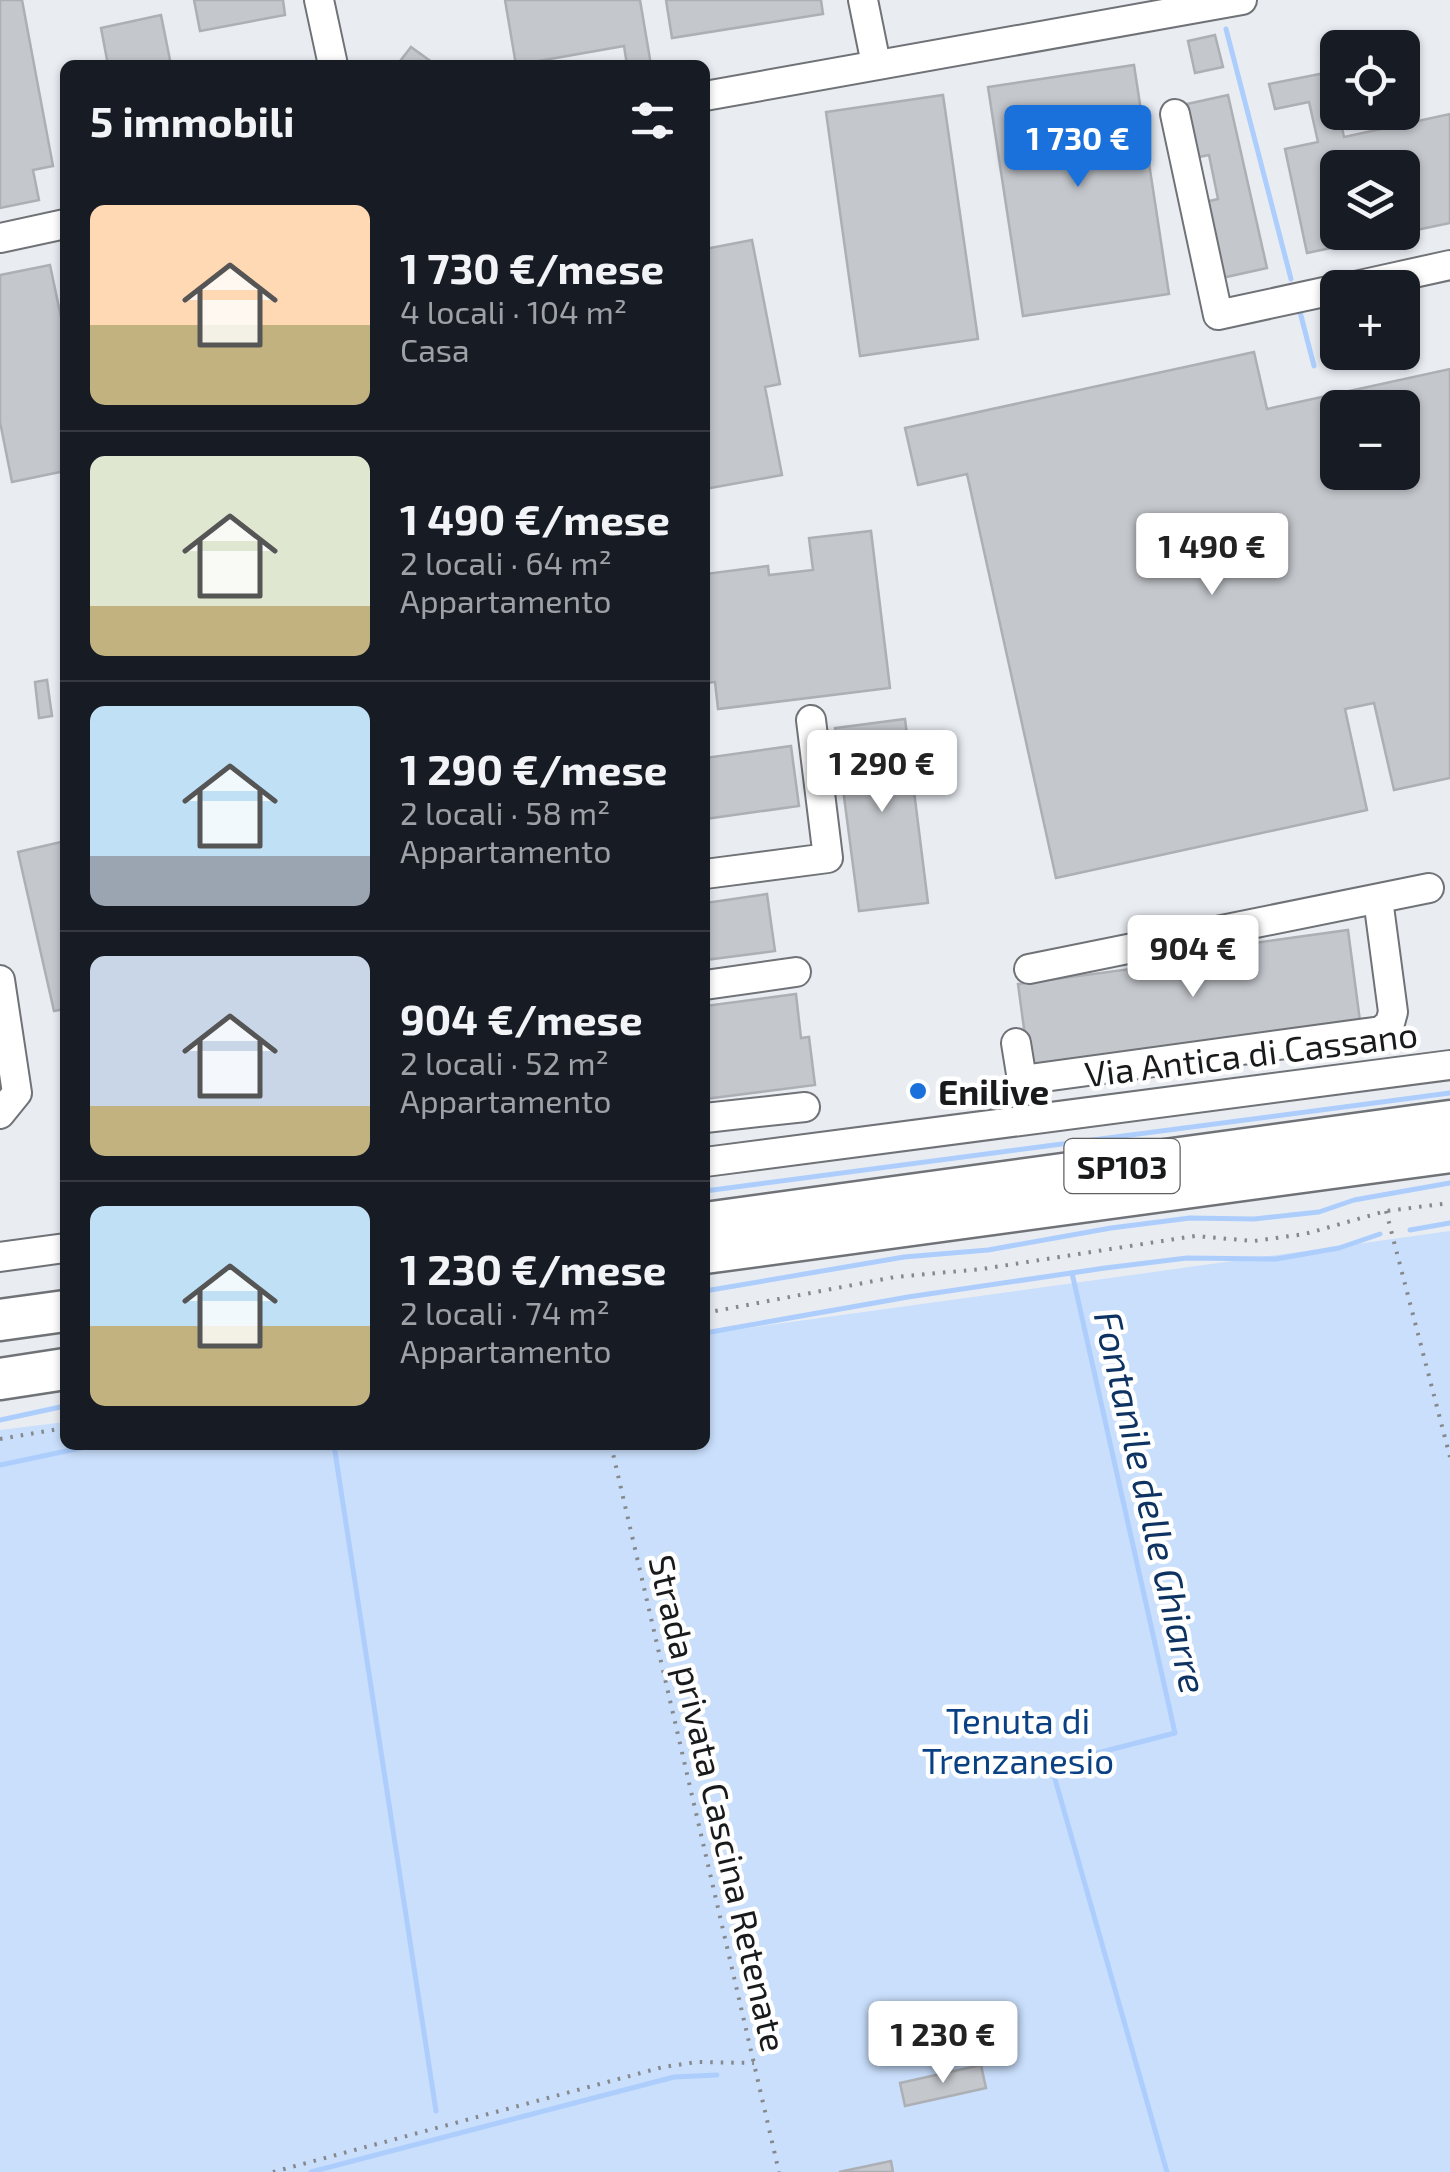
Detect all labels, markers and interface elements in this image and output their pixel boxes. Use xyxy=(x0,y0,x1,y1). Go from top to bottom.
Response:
map controls xyxy=(1320,30,1420,490)
button: locate xyxy=(1320,30,1420,130)
icon: filters xyxy=(625,93,680,148)
text: 5 immobili xyxy=(90,95,295,145)
pin: 1 730 € xyxy=(986,105,1170,190)
text: 1 730 € xyxy=(1026,118,1130,156)
button: layers xyxy=(1320,150,1420,250)
text: 1 730 €/mese xyxy=(400,242,664,292)
icon: home xyxy=(170,245,290,365)
button: + xyxy=(1320,270,1420,370)
text: 4 locali · 104 m² xyxy=(400,292,627,330)
text: Casa xyxy=(400,330,470,368)
button: − xyxy=(1320,390,1420,490)
text: 1 490 €/mese xyxy=(400,493,670,543)
icon: home xyxy=(170,496,290,616)
pin: 1 490 € xyxy=(1120,513,1304,598)
text: 1 490 € xyxy=(1158,526,1266,564)
text: 2 locali · 64 m² xyxy=(400,543,612,581)
text: Appartamento xyxy=(400,581,611,619)
pin: 1 290 € xyxy=(790,730,974,815)
text: 1 290 €/mese xyxy=(400,743,667,793)
text: 1 290 € xyxy=(829,743,935,781)
icon: home xyxy=(170,746,290,866)
text: 2 locali · 58 m² xyxy=(400,793,610,831)
text: Appartamento xyxy=(400,831,611,869)
pin: 904 € xyxy=(1123,915,1263,1000)
text: 904 € xyxy=(1150,928,1236,966)
text: 904 €/mese xyxy=(400,993,643,1043)
icon: home xyxy=(170,996,290,1116)
street label: Via Antica di Cassano xyxy=(1082,1012,1420,1094)
text: 2 locali · 52 m² xyxy=(400,1043,609,1081)
place label: Enilive xyxy=(938,1070,1049,1112)
marker: Enilive xyxy=(907,1080,929,1102)
text: Appartamento xyxy=(400,1081,611,1119)
road number: SP103 xyxy=(1064,1139,1180,1193)
text: 1 230 €/mese xyxy=(400,1243,667,1293)
icon: home xyxy=(170,1246,290,1366)
text: 2 locali · 74 m² xyxy=(400,1293,610,1331)
water label: Fontanile delle Ghiarre xyxy=(1086,1306,1218,1698)
text: Appartamento xyxy=(400,1331,611,1369)
street label: Strada privata Cascina Retenate xyxy=(641,1551,797,2055)
park label: Tenuta di Trenzanesio xyxy=(922,1699,1114,1781)
pin: 1 230 € xyxy=(851,2001,1035,2086)
text: 1 230 € xyxy=(890,2014,996,2052)

